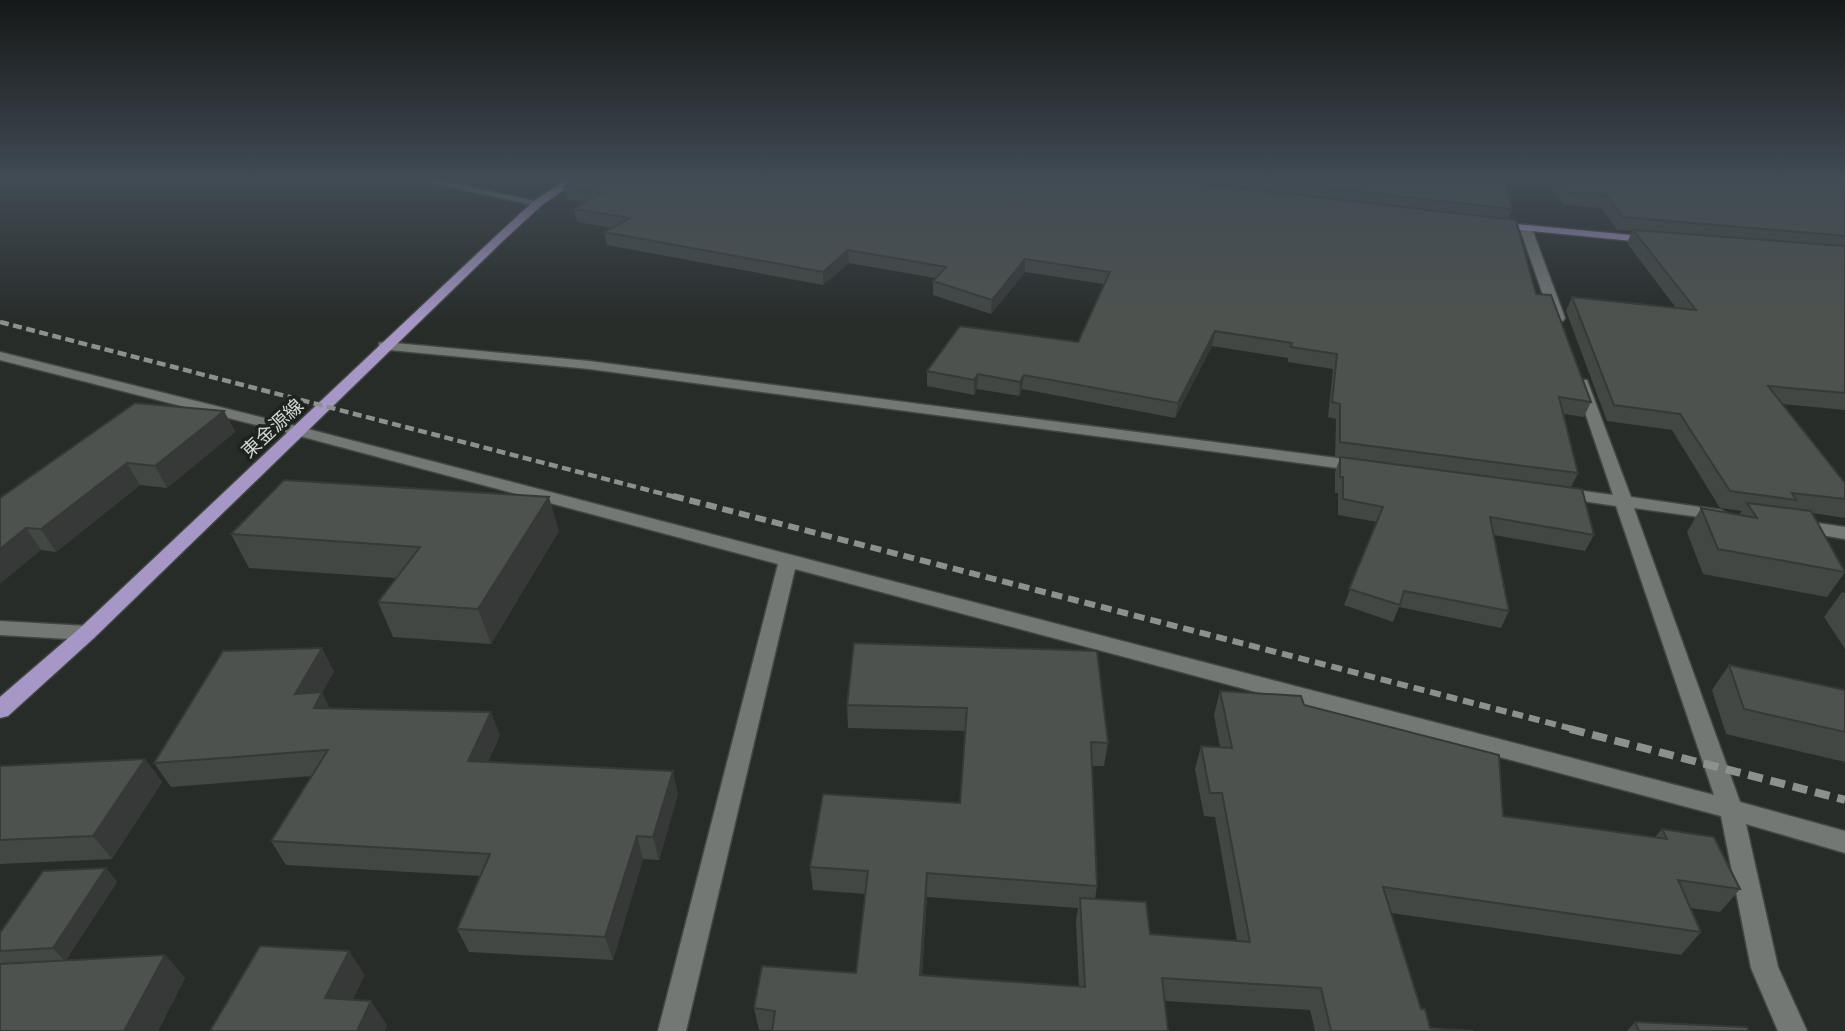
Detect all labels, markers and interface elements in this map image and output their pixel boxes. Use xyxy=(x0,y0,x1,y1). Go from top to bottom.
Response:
street label: 東金源線 xyxy=(237,394,307,462)

